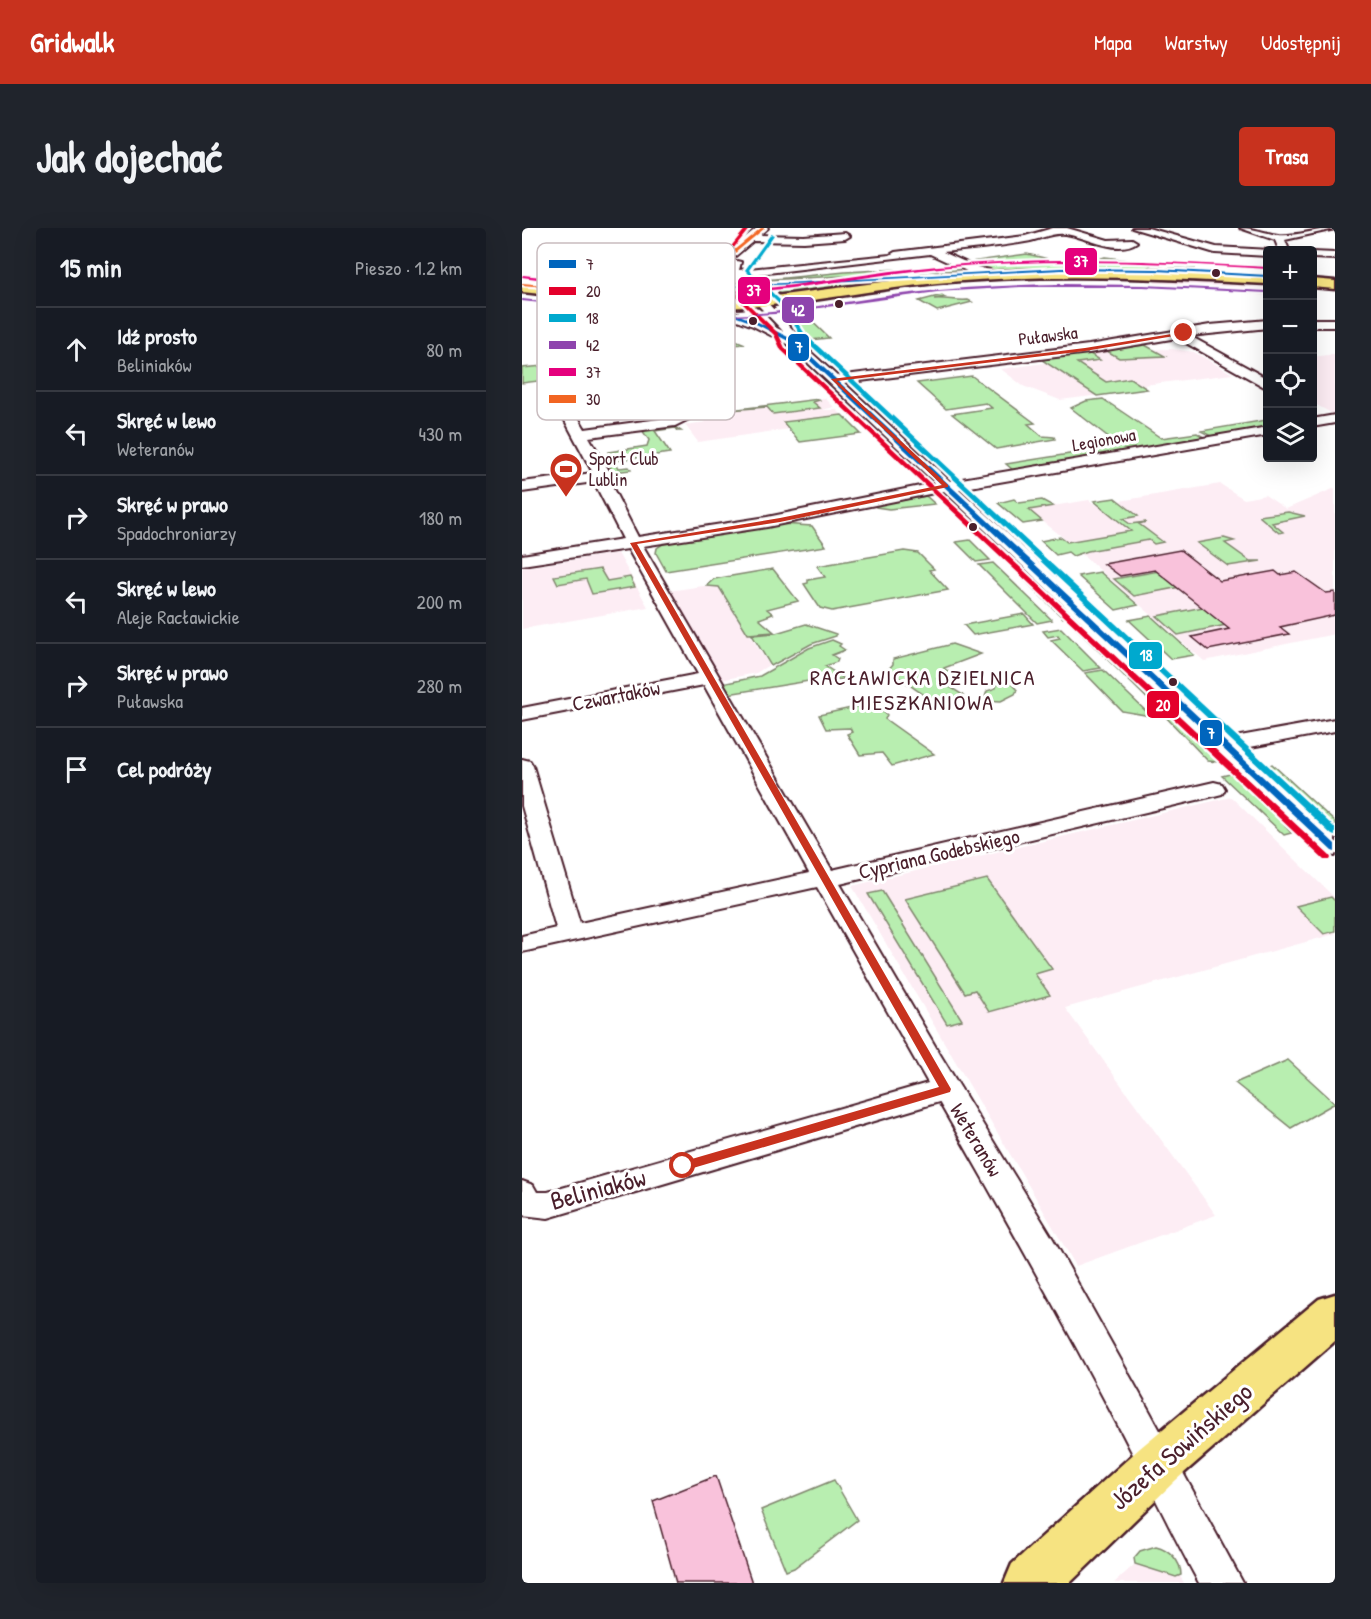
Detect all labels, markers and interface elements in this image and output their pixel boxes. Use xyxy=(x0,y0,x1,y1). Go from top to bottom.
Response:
text: Gridwalk xyxy=(30,23,114,61)
text: Mapa xyxy=(1094,28,1132,57)
text: Warstwy xyxy=(1165,28,1228,57)
text: Udostępnij xyxy=(1261,28,1341,57)
button: Trasa xyxy=(1239,127,1335,186)
text: Jak dojechać xyxy=(36,128,222,185)
legend xyxy=(537,243,735,420)
map controls xyxy=(1263,246,1317,462)
button: + xyxy=(1263,246,1317,300)
line badge: 37 xyxy=(1064,247,1098,276)
text: 15 min xyxy=(60,250,122,285)
text: 37 xyxy=(1073,250,1089,272)
text: 7 xyxy=(586,253,594,275)
text: Pieszo · 1.2 km xyxy=(355,254,462,281)
unlabelled marker xyxy=(1210,267,1222,279)
line badge: 37 xyxy=(737,276,771,305)
text: 37 xyxy=(746,279,762,301)
text: 20 xyxy=(586,280,601,302)
line badge: 42 xyxy=(781,296,815,324)
unlabelled marker xyxy=(833,298,845,310)
text: 42 xyxy=(791,299,805,321)
button: − xyxy=(1263,300,1317,354)
text: 18 xyxy=(586,307,599,329)
unlabelled marker xyxy=(747,315,759,327)
street label: Puławska xyxy=(1017,319,1079,352)
route end xyxy=(1170,319,1196,345)
text: Idź prosto xyxy=(117,321,197,351)
icon: ahead xyxy=(60,333,93,366)
line badge: 7 xyxy=(787,333,810,362)
text: 42 xyxy=(586,334,600,356)
text: 80 m xyxy=(426,336,462,363)
text: 7 xyxy=(794,336,803,358)
text: Beliniaków xyxy=(117,351,192,378)
button: locate xyxy=(1263,354,1317,408)
text: 37 xyxy=(586,361,601,383)
text: 30 xyxy=(586,388,600,410)
text: Skręć w lewo xyxy=(117,405,216,435)
button: layers xyxy=(1263,408,1317,462)
icon: left xyxy=(60,417,93,450)
text: 430 m xyxy=(418,420,462,447)
street label: Legionowa xyxy=(1070,422,1138,457)
text: Weteranów xyxy=(117,435,194,462)
place label: Sport Club Lublin xyxy=(589,446,659,492)
sports icon: Sport Club Lublin xyxy=(548,451,584,498)
text: Skręć w prawo xyxy=(117,489,228,519)
icon: right xyxy=(60,501,93,534)
text: 180 m xyxy=(419,504,462,531)
text: Spadochroniarzy xyxy=(117,519,236,546)
unlabelled marker xyxy=(967,521,979,533)
text: Skręć w lewo xyxy=(117,573,216,603)
icon: left xyxy=(60,585,93,618)
text: 200 m xyxy=(417,588,462,615)
text: Aleje Racławickie xyxy=(117,603,240,630)
line badge: 18 xyxy=(1128,641,1163,670)
text: 18 xyxy=(1140,644,1152,666)
text: Skręć w prawo xyxy=(117,657,228,687)
district label: RACŁAWICKA DZIELNICA MIESZKANIOWA xyxy=(810,662,1036,717)
icon: right xyxy=(60,669,93,702)
text: 280 m xyxy=(417,672,462,699)
street label: Czwartaków xyxy=(570,673,663,718)
unlabelled marker xyxy=(1167,676,1179,688)
text: Puławska xyxy=(117,687,183,714)
line badge: 20 xyxy=(1146,690,1180,719)
text: 20 xyxy=(1156,694,1170,716)
line badge: 7 xyxy=(1199,719,1223,747)
text: 7 xyxy=(1206,722,1215,744)
icon: arrive xyxy=(60,753,93,786)
text: Cel podróży xyxy=(117,754,212,784)
street label: Cypriana Godebskiego xyxy=(856,821,1022,886)
street label: Weteranów xyxy=(943,1098,1010,1182)
route start xyxy=(669,1152,695,1178)
street label: Beliniaków xyxy=(546,1159,649,1218)
street label: Józefa Sowińskiego xyxy=(1102,1374,1259,1517)

